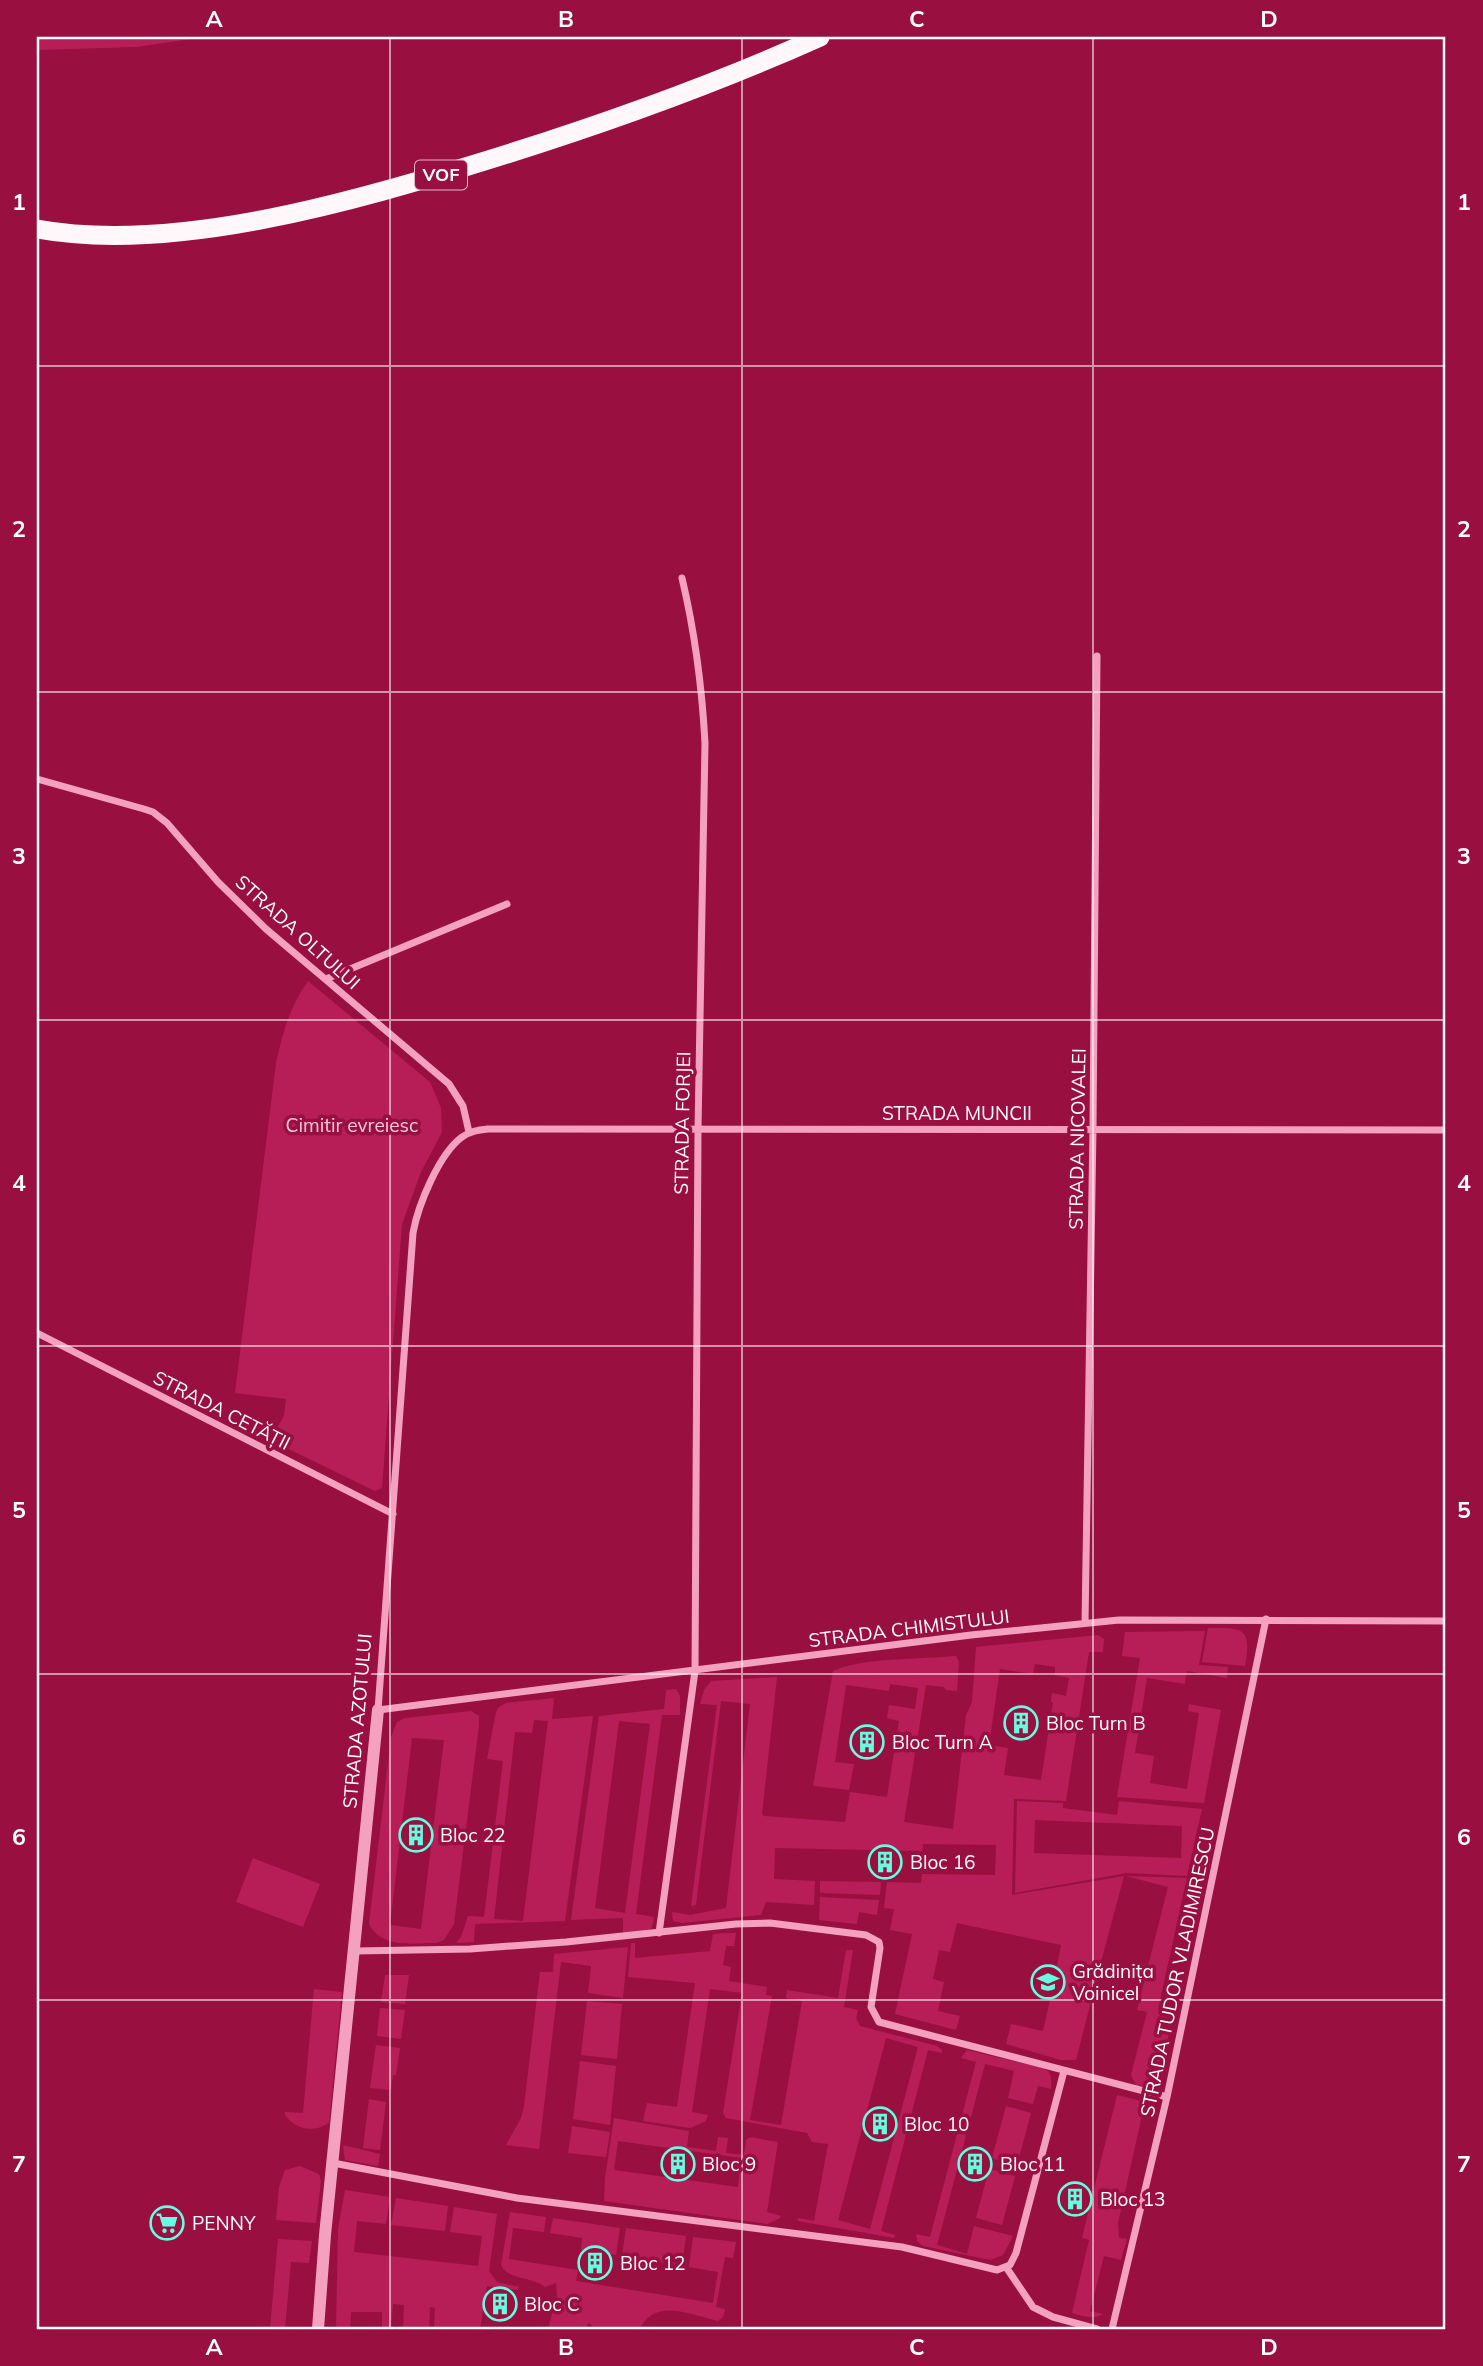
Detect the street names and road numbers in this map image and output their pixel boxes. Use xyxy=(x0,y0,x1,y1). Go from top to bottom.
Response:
road number: VOF xyxy=(415,160,467,190)
street label: STRADA OLTULUI xyxy=(231,870,365,994)
street label: STRADA NICOVALEI xyxy=(1063,1048,1091,1230)
street label: STRADA FORJEI xyxy=(669,1051,695,1195)
street label: STRADA MUNCII xyxy=(882,1101,1032,1125)
street label: STRADA CETĂȚII xyxy=(149,1365,295,1456)
street label: STRADA CHIMISTULUI xyxy=(807,1604,1011,1652)
street label: STRADA AZOTULUI xyxy=(337,1633,377,1809)
street label: STRADA TUDOR VLADIMIRESCU xyxy=(1135,1825,1219,2119)

